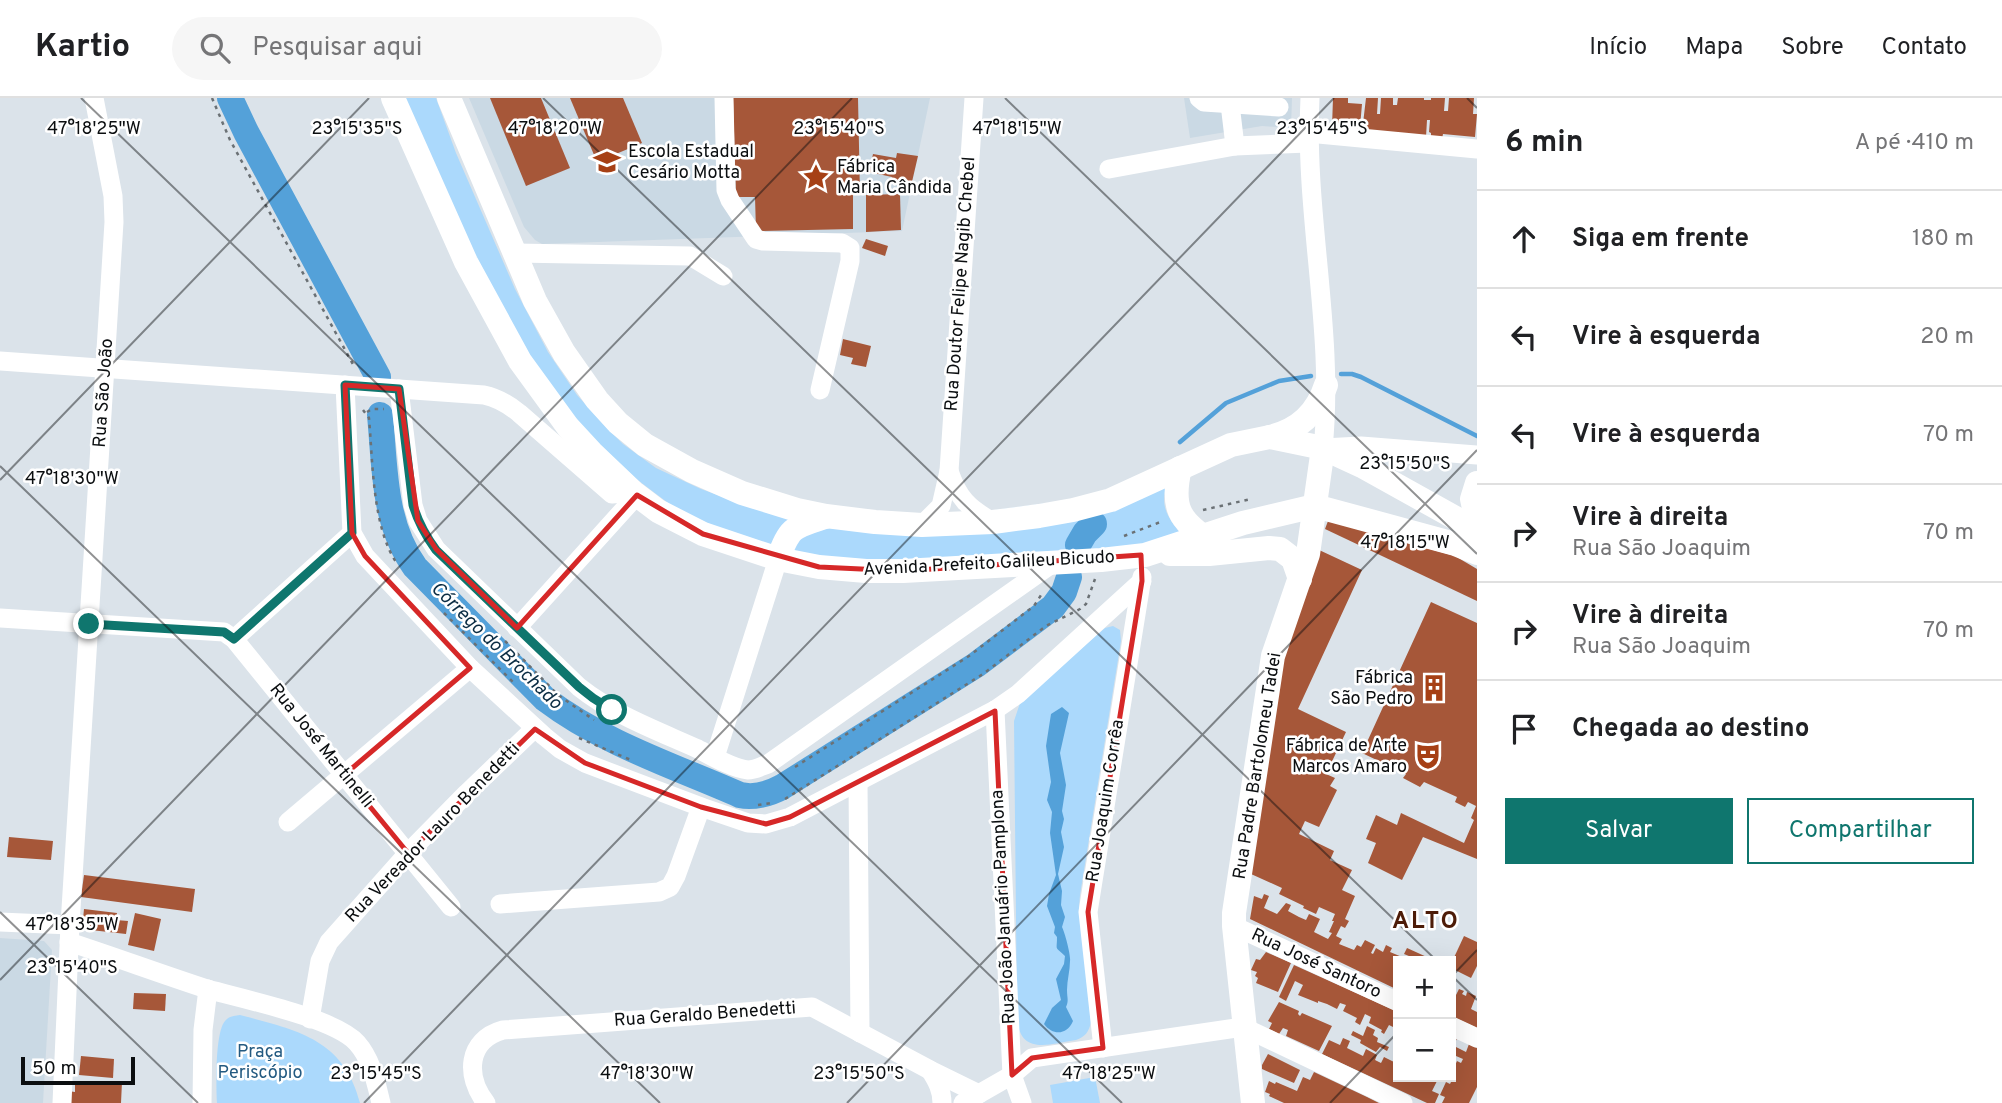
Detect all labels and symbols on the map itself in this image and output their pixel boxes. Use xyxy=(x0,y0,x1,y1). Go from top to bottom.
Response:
text: 47°18'25"W xyxy=(47,118,141,141)
text: 23°15'35"S xyxy=(311,118,403,141)
text: 47°18'20"W xyxy=(508,118,602,141)
text: 23°15'40"S xyxy=(793,118,885,141)
text: 47°18'15"W xyxy=(972,118,1062,141)
text: 23°15'45"S xyxy=(1276,118,1368,141)
place label: Escola Estadual Cesário Motta xyxy=(628,141,754,185)
school or university icon: Escola Estadual Cesário Motta xyxy=(592,147,622,177)
place label: Fábrica Maria Cândida xyxy=(837,156,952,200)
street label: Rua Doutor Felipe Nagib Chebel xyxy=(941,156,981,412)
place icon: Fábrica Maria Cândida xyxy=(801,162,831,192)
street label: Rua São João xyxy=(89,338,119,448)
text: 23°15'50"S xyxy=(1359,453,1451,476)
text: 47°18'30"W xyxy=(25,468,119,491)
text: 47°18'15"W xyxy=(1360,532,1450,555)
street label: Avenida Prefeito Galileu Bicudo xyxy=(863,546,1115,582)
water label: Córrego do Brochado xyxy=(425,577,567,716)
route end xyxy=(73,608,104,639)
street label: Rua Padre Bartolomeu Tadei xyxy=(1229,651,1287,881)
place label: Fábrica São Pedro xyxy=(1330,667,1413,711)
building icon: Fábrica São Pedro xyxy=(1419,673,1449,703)
street label: Rua José Martinelli xyxy=(264,679,378,813)
route start xyxy=(596,694,627,725)
street label: Rua Joaquim Corrêa xyxy=(1082,718,1130,884)
place label: Fábrica de Arte Marcos Amaro xyxy=(1286,735,1407,779)
street label: Rua Vereador Lauro Benedetti xyxy=(341,738,525,928)
theatre icon: Fábrica de Arte Marcos Amaro xyxy=(1413,741,1443,771)
street label: Rua João Januário Pamplona xyxy=(986,789,1022,1025)
district label: ALTO xyxy=(1392,907,1460,937)
text: 47°18'35"W xyxy=(25,914,119,937)
street label: Rua José Santoro xyxy=(1247,924,1385,1004)
text: 23°15'40"S xyxy=(26,957,118,980)
street label: Rua Geraldo Benedetti xyxy=(613,997,797,1033)
park label: Praça Periscópio xyxy=(218,1041,302,1085)
scale bar xyxy=(21,1054,135,1086)
text: 23°15'45"S xyxy=(330,1063,422,1086)
text: 47°18'30"W xyxy=(600,1063,694,1086)
text: 23°15'50"S xyxy=(813,1063,905,1086)
text: 47°18'25"W xyxy=(1062,1063,1156,1086)

